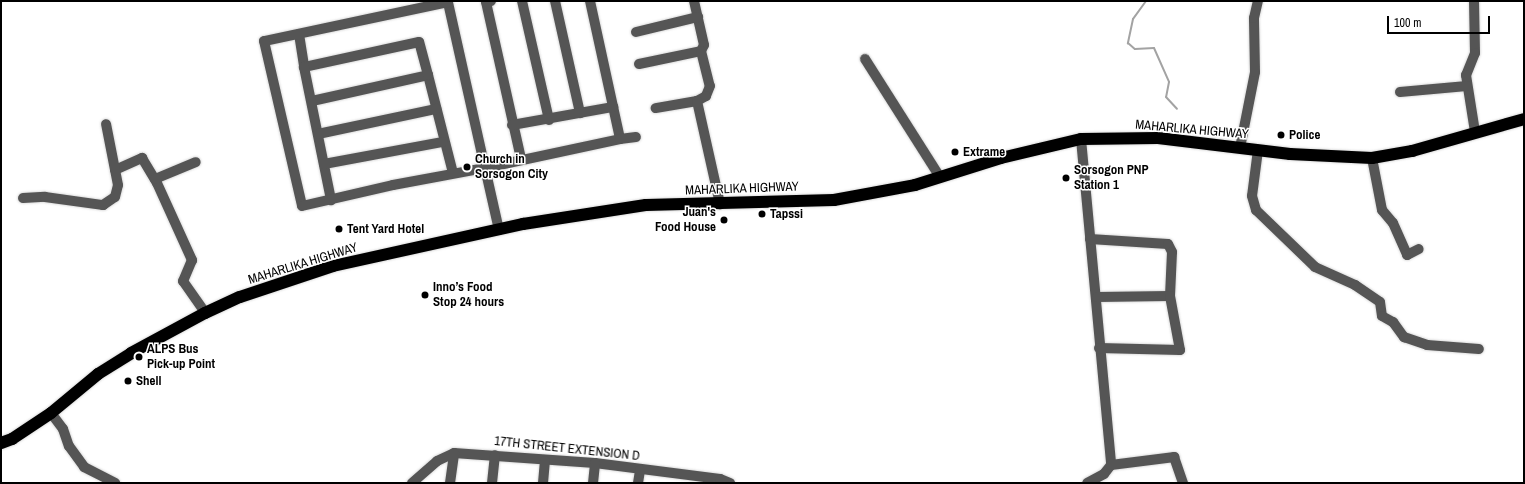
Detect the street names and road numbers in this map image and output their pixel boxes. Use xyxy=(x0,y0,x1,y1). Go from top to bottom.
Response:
street label: MAHARLIKA HIGHWAY xyxy=(1134,117,1250,143)
street label: MAHARLIKA HIGHWAY xyxy=(685,179,799,199)
street label: MAHARLIKA HIGHWAY xyxy=(246,240,360,288)
street label: 17TH STREET EXTENSION D xyxy=(493,434,641,464)

